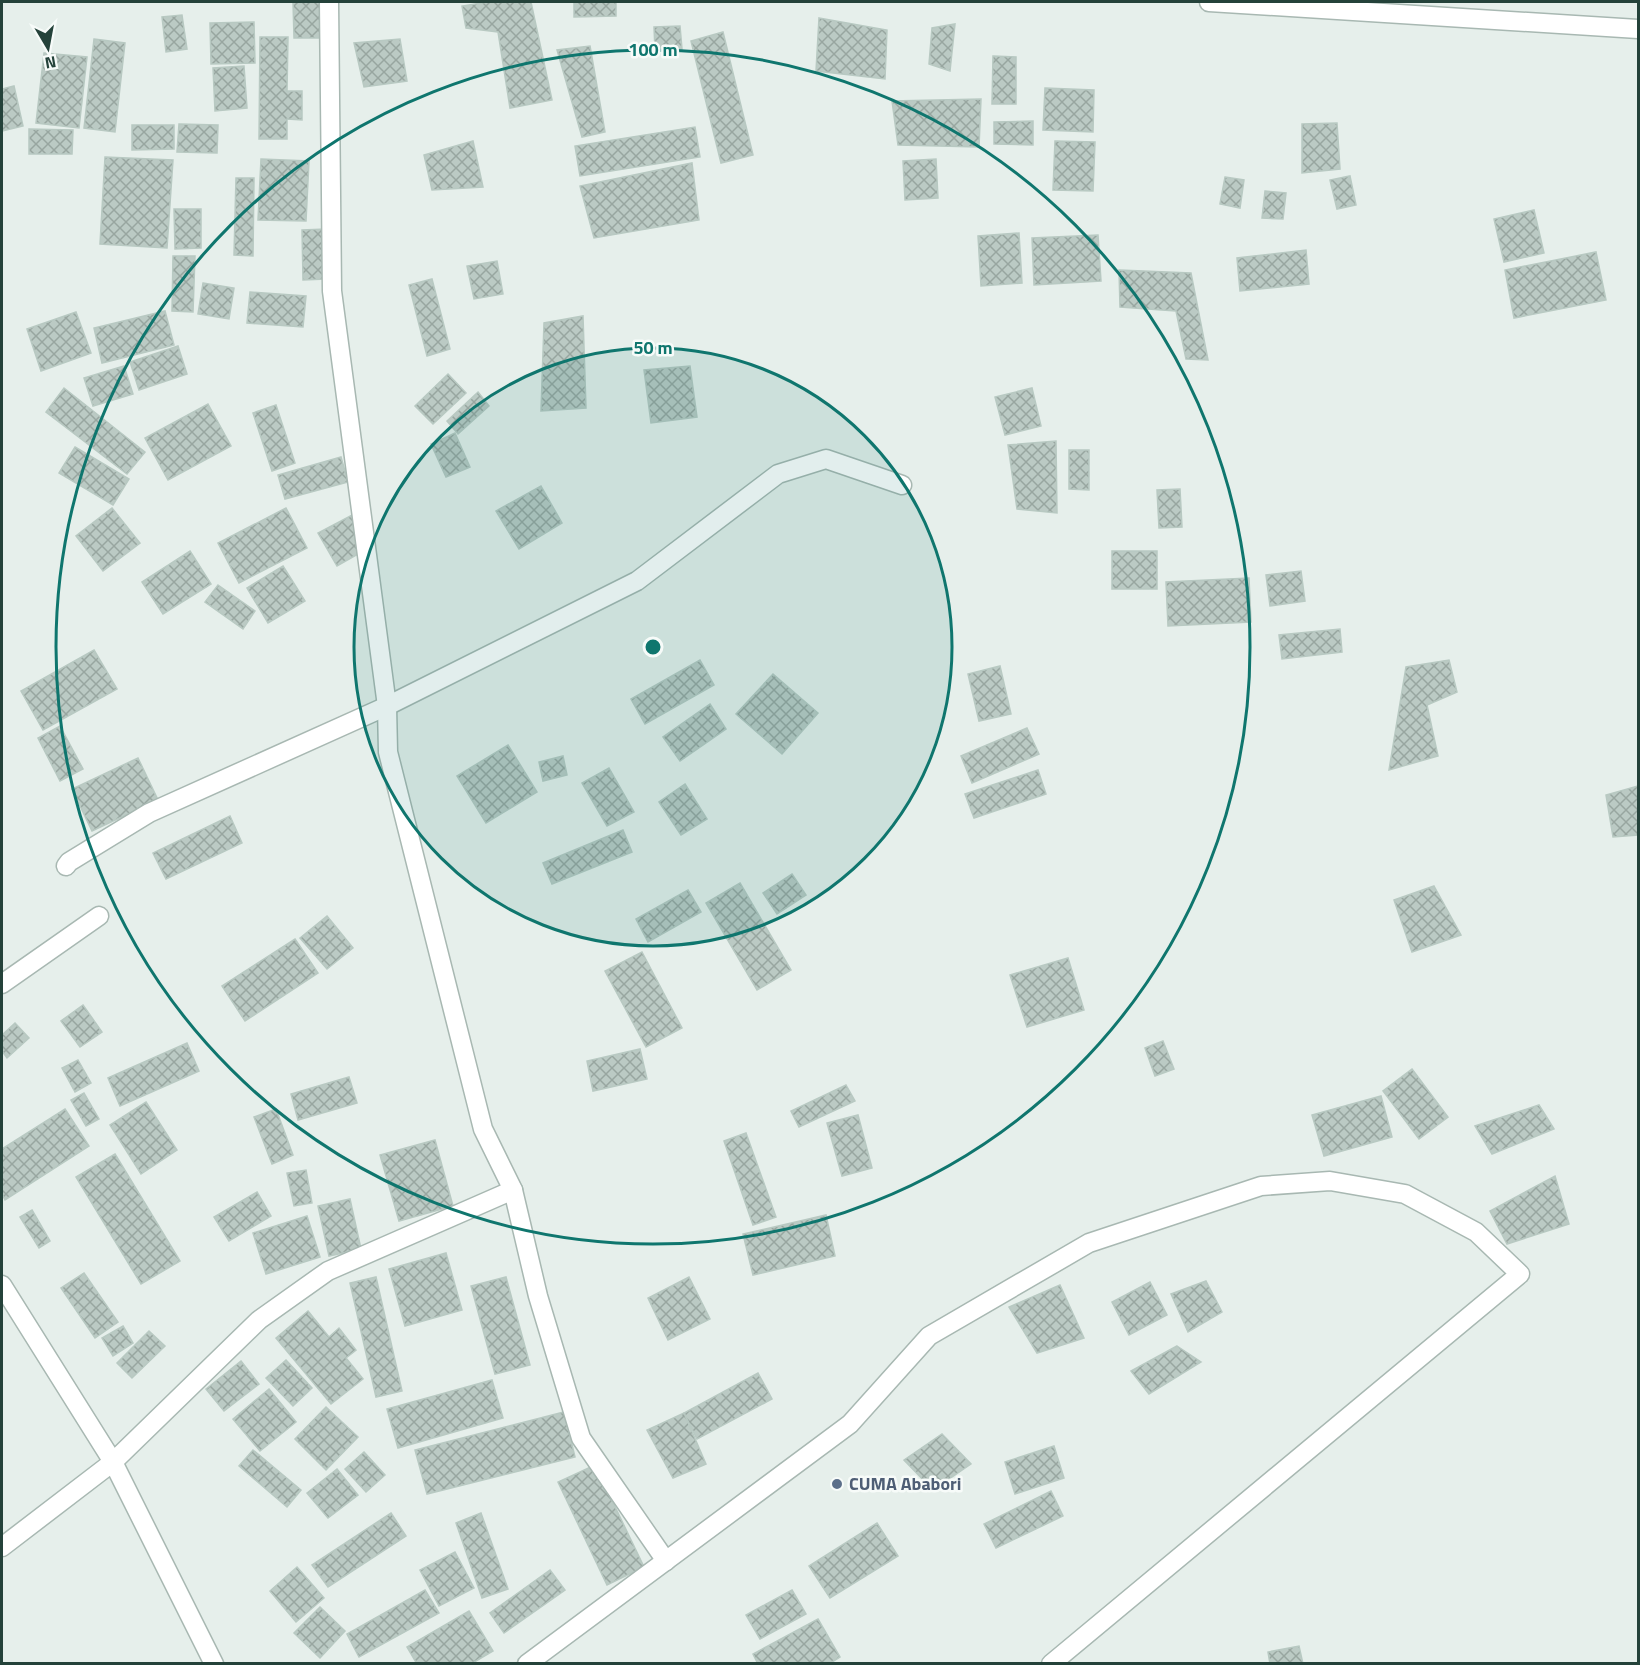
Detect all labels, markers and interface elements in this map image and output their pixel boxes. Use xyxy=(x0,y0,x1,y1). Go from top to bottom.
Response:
north arrow xyxy=(18,18,78,78)
text: 100 m xyxy=(628,36,678,63)
text: N xyxy=(43,50,58,76)
text: 50 m xyxy=(633,334,673,361)
centre of rings xyxy=(643,637,663,657)
place label: CUMA Ababori xyxy=(849,1470,961,1497)
marker: CUMA Ababori xyxy=(830,1477,844,1491)

